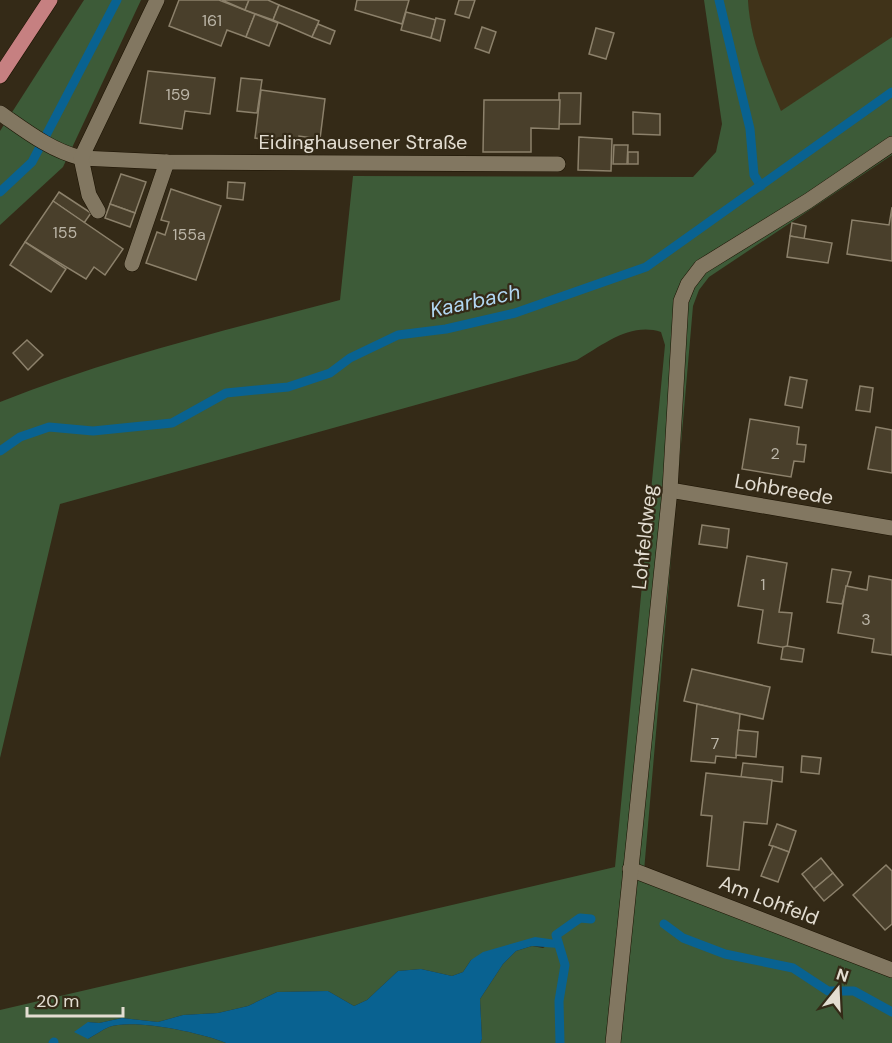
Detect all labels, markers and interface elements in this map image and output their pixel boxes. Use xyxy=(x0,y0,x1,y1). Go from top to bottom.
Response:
house number: 161 xyxy=(202,10,222,31)
house number: 159 xyxy=(166,84,190,105)
street label: Eidinghausener Straße xyxy=(259,129,467,155)
house number: 155 xyxy=(53,222,77,243)
house number: 155a xyxy=(172,224,206,245)
water label: Kaarbach xyxy=(427,278,523,324)
house number: 2 xyxy=(770,443,780,464)
street label: Lohbreede xyxy=(733,468,835,510)
street label: Lohfeldweg xyxy=(626,483,662,591)
house number: 1 xyxy=(761,574,766,595)
house number: 3 xyxy=(861,609,871,630)
house number: 7 xyxy=(711,733,719,754)
street label: Am Lohfeld xyxy=(715,869,823,931)
north arrow xyxy=(808,959,868,1019)
text: N xyxy=(834,963,851,987)
scale bar xyxy=(27,980,123,1018)
text: 20 m xyxy=(36,989,79,1013)

